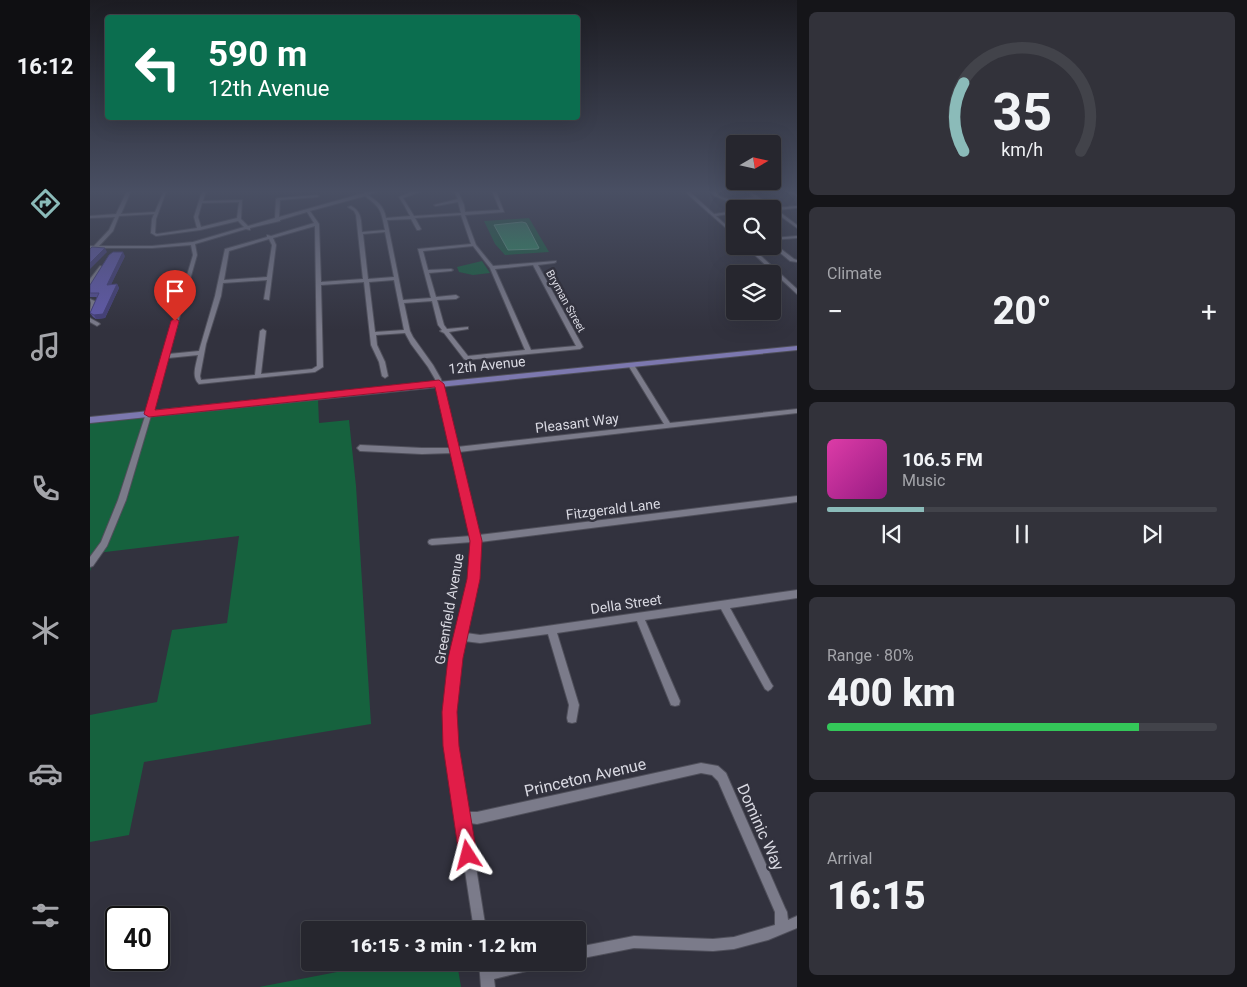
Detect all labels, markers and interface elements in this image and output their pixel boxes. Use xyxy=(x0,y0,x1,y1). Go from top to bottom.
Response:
text: 590 m xyxy=(208,34,307,75)
icon: left xyxy=(125,35,190,100)
text: 16:12 xyxy=(17,54,73,79)
text: 12th Avenue xyxy=(208,76,329,101)
text: 35 xyxy=(992,82,1052,143)
north arrow xyxy=(726,135,781,190)
map controls xyxy=(726,135,781,320)
text: km/h xyxy=(1001,139,1043,160)
icon: directions xyxy=(28,186,63,221)
button: search xyxy=(726,200,781,255)
text: Climate xyxy=(827,264,882,283)
button: layers xyxy=(726,265,781,320)
street label: Bryman Street xyxy=(543,268,588,335)
pin xyxy=(154,270,196,321)
icon: arrive xyxy=(161,277,189,305)
text: 20° xyxy=(993,289,1051,333)
text: − xyxy=(827,295,843,328)
text: + xyxy=(1201,295,1217,328)
icon: music xyxy=(28,329,63,364)
street label: 12th Avenue xyxy=(448,353,526,377)
street label: Pleasant Way xyxy=(534,410,620,436)
text: 106.5 FM xyxy=(902,448,983,471)
icon: phone xyxy=(28,471,63,506)
text: Music xyxy=(902,471,945,490)
street label: Fitzgerald Lane xyxy=(565,495,661,523)
icon: previous xyxy=(878,520,906,548)
icon: pause xyxy=(1008,520,1036,548)
icon: next xyxy=(1138,520,1166,548)
street label: Greenfield Avenue xyxy=(431,552,467,666)
street label: Della Street xyxy=(590,591,663,617)
icon: climate xyxy=(28,613,63,648)
text: Range · 80% xyxy=(827,646,914,665)
text: 400 km xyxy=(827,671,956,715)
street label: Princeton Avenue xyxy=(522,754,648,801)
icon: car xyxy=(28,756,63,791)
street label: Dominic Way xyxy=(733,781,788,874)
position arrow xyxy=(441,828,493,880)
text: Arrival xyxy=(827,849,872,868)
text: 16:15 xyxy=(827,874,926,918)
icon: filters xyxy=(28,898,63,933)
speed limit sign: 40 xyxy=(105,906,170,971)
text: 16:15 · 3 min · 1.2 km xyxy=(350,934,537,957)

